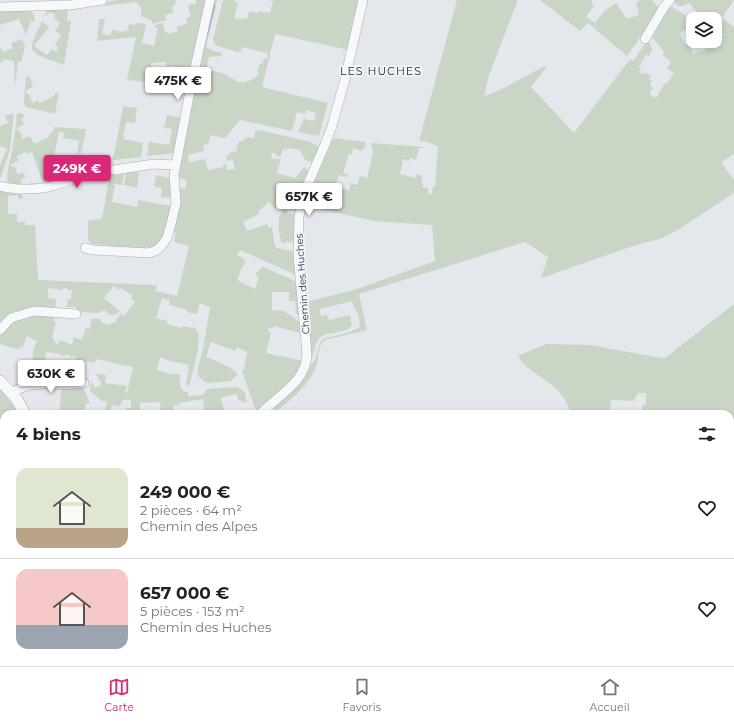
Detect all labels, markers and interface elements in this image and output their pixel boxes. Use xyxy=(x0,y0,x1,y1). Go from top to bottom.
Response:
map controls xyxy=(686,12,722,48)
button: layers xyxy=(686,12,722,48)
district label: LES HUCHES xyxy=(340,64,422,78)
pin: 475K € xyxy=(145,67,211,101)
text: 475K € xyxy=(154,72,202,88)
pin: 249K € xyxy=(44,155,110,189)
text: 249K € xyxy=(53,160,101,176)
pin: 657K € xyxy=(276,183,342,217)
text: 657K € xyxy=(285,188,333,204)
street label: Chemin des Huches xyxy=(292,233,313,335)
pin: 630K € xyxy=(18,360,84,394)
text: 630K € xyxy=(27,365,75,381)
icon: filters xyxy=(696,423,718,445)
text: 4 biens xyxy=(16,424,81,444)
text: 249 000 € xyxy=(140,482,230,502)
icon: home xyxy=(48,484,96,532)
icon: heart xyxy=(696,497,718,519)
text: 2 pièces · 64 m² xyxy=(140,502,242,518)
text: Chemin des Alpes xyxy=(140,518,258,534)
text: 657 000 € xyxy=(140,583,229,603)
icon: home xyxy=(48,585,96,633)
icon: heart xyxy=(696,598,718,620)
text: 5 pièces · 153 m² xyxy=(140,603,245,619)
text: Chemin des Huches xyxy=(140,619,271,635)
tab: Carte xyxy=(104,676,134,714)
tab: Favoris xyxy=(343,676,381,714)
tab: Accueil xyxy=(590,676,630,714)

